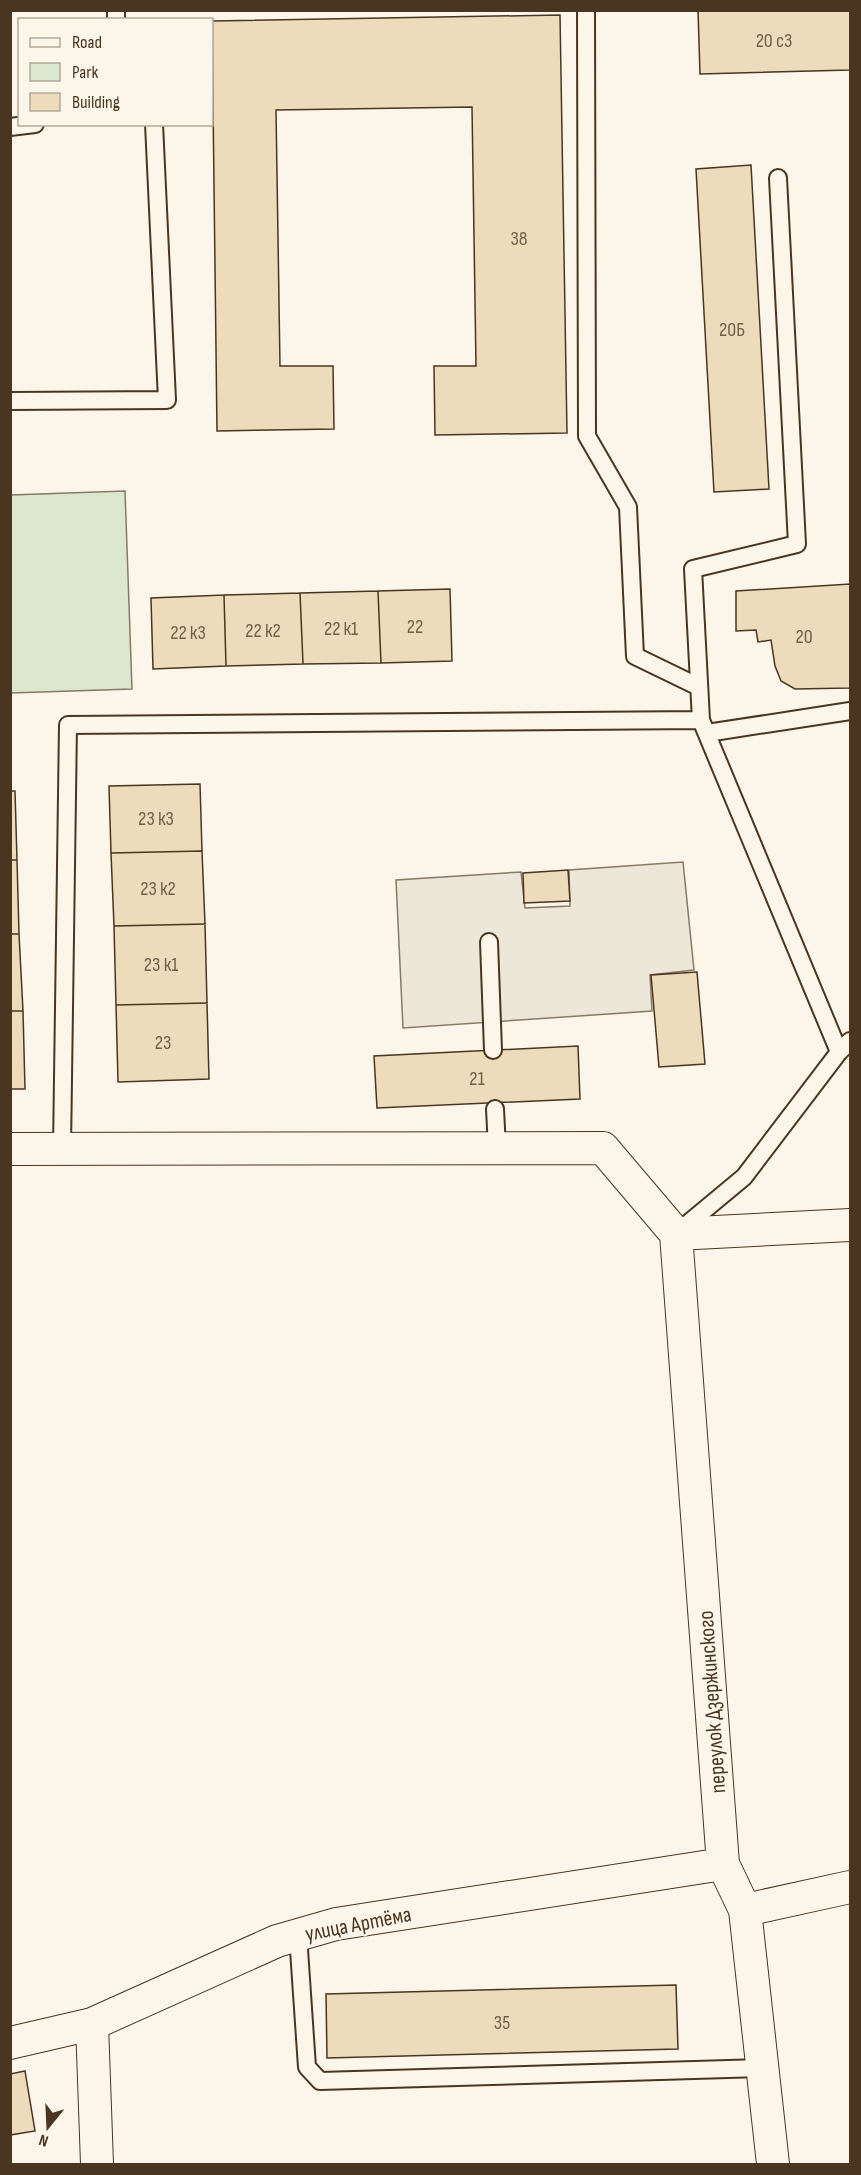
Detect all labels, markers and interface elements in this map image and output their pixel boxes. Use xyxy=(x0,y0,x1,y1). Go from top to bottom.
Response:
legend xyxy=(18,18,213,126)
house number: 20 с3 xyxy=(756,29,792,53)
text: Road xyxy=(72,32,102,53)
text: Park xyxy=(72,62,98,83)
text: Building xyxy=(72,92,120,113)
house number: 38 xyxy=(510,227,528,251)
house number: 20Б xyxy=(719,318,745,342)
house number: 22 xyxy=(407,615,423,639)
house number: 22 к1 xyxy=(324,617,358,641)
house number: 22 к2 xyxy=(245,619,281,643)
house number: 22 к3 xyxy=(170,621,206,645)
house number: 20 xyxy=(795,625,813,649)
house number: 23 к3 xyxy=(138,807,174,831)
house number: 23 к2 xyxy=(140,877,176,901)
house number: 23 к1 xyxy=(144,953,178,977)
house number: 23 xyxy=(155,1031,171,1055)
house number: 21 xyxy=(469,1067,485,1091)
street label: переулок Дзержинского xyxy=(693,1610,732,1794)
street label: улица Артёма xyxy=(303,1901,414,1948)
house number: 35 xyxy=(494,2011,510,2035)
north arrow xyxy=(18,2097,78,2157)
text: N xyxy=(37,2129,51,2150)

